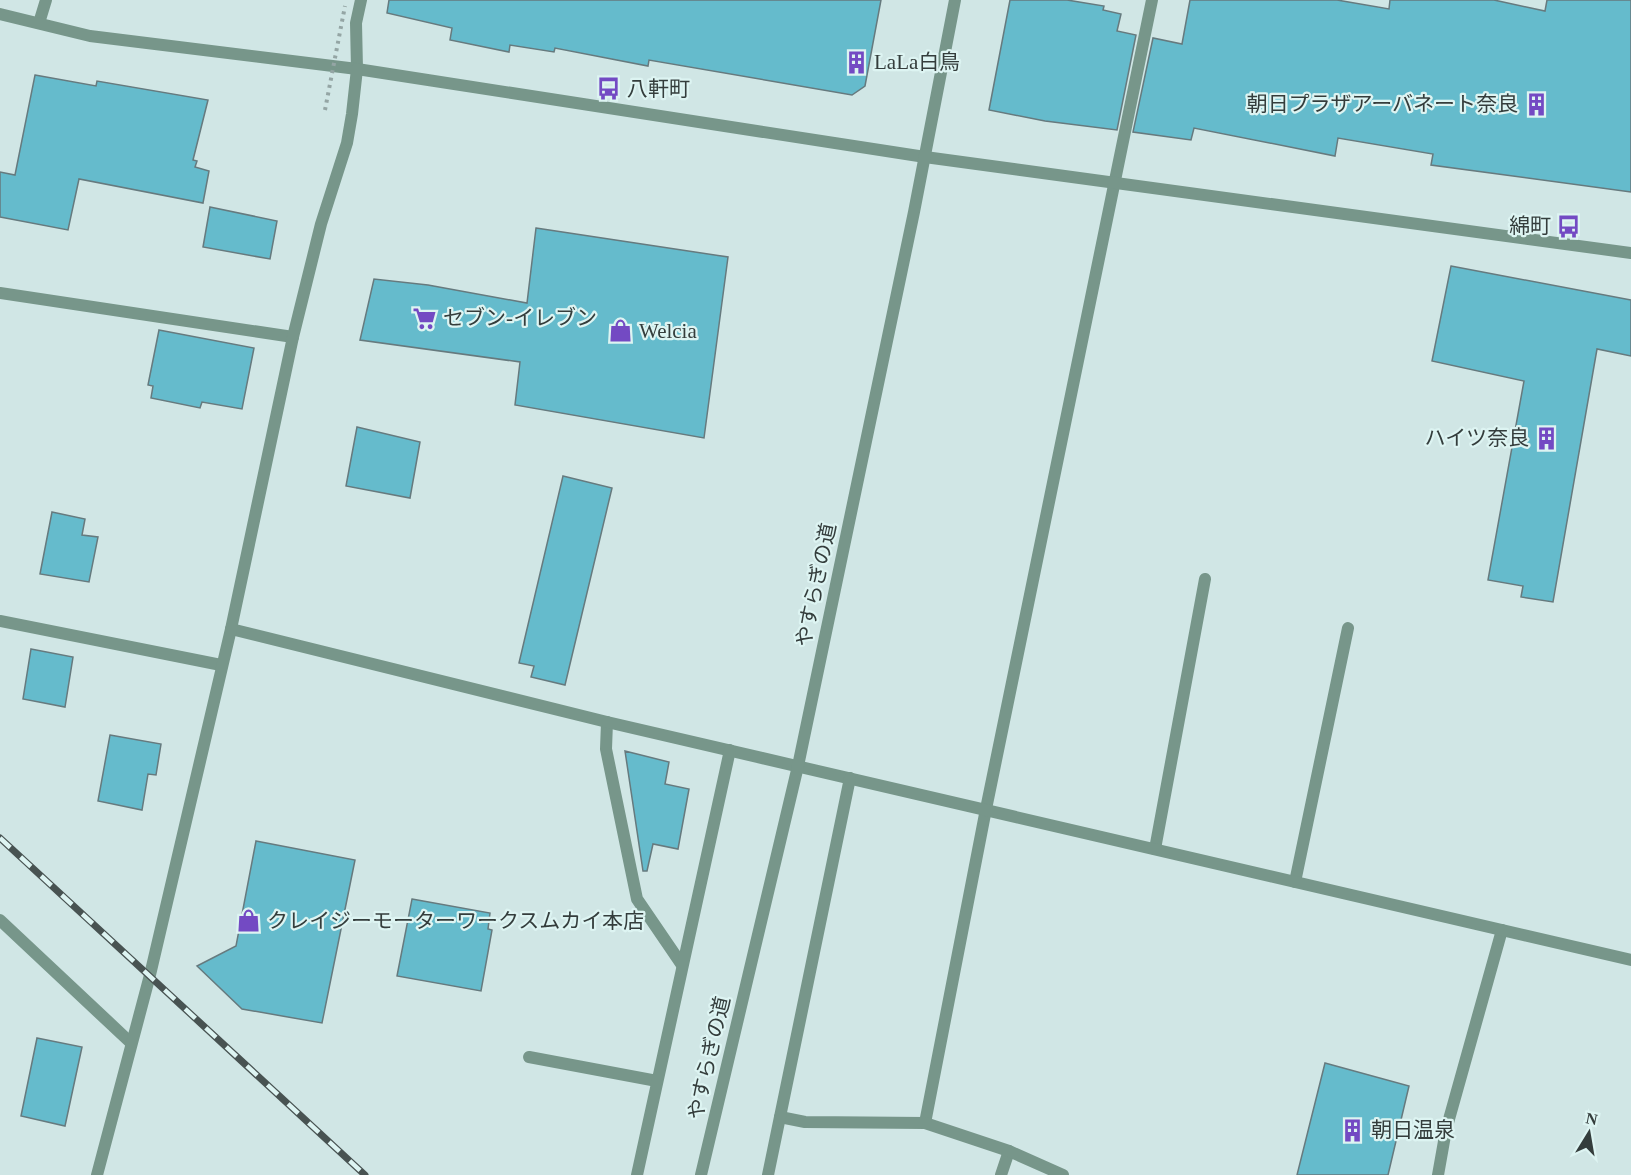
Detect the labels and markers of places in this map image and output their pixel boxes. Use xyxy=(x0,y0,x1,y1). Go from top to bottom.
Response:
building icon: LaLa白鳥 xyxy=(843,49,869,75)
place label: LaLa白鳥 xyxy=(874,50,960,74)
bus stop icon: 八軒町 xyxy=(596,76,622,102)
place label: 八軒町 xyxy=(627,77,690,101)
building icon: 朝日プラザアーバネート奈良 xyxy=(1523,91,1549,117)
place label: 朝日プラザアーバネート奈良 xyxy=(1246,92,1518,116)
bus stop icon: 綿町 xyxy=(1556,213,1582,239)
place label: 綿町 xyxy=(1509,214,1551,238)
supermarket icon: セブン-イレブン xyxy=(412,305,438,331)
place label: セブン-イレブン xyxy=(443,306,597,330)
shop icon: Welcia xyxy=(608,318,634,344)
place label: Welcia xyxy=(639,319,697,343)
building icon: ハイツ奈良 xyxy=(1534,425,1560,451)
place label: ハイツ奈良 xyxy=(1424,426,1529,450)
shop icon: クレイジーモーターワークスムカイ本店 xyxy=(236,908,262,934)
place label: クレイジーモーターワークスムカイ本店 xyxy=(267,909,644,933)
building icon: 朝日温泉 xyxy=(1340,1117,1366,1143)
place label: 朝日温泉 xyxy=(1371,1118,1455,1142)

